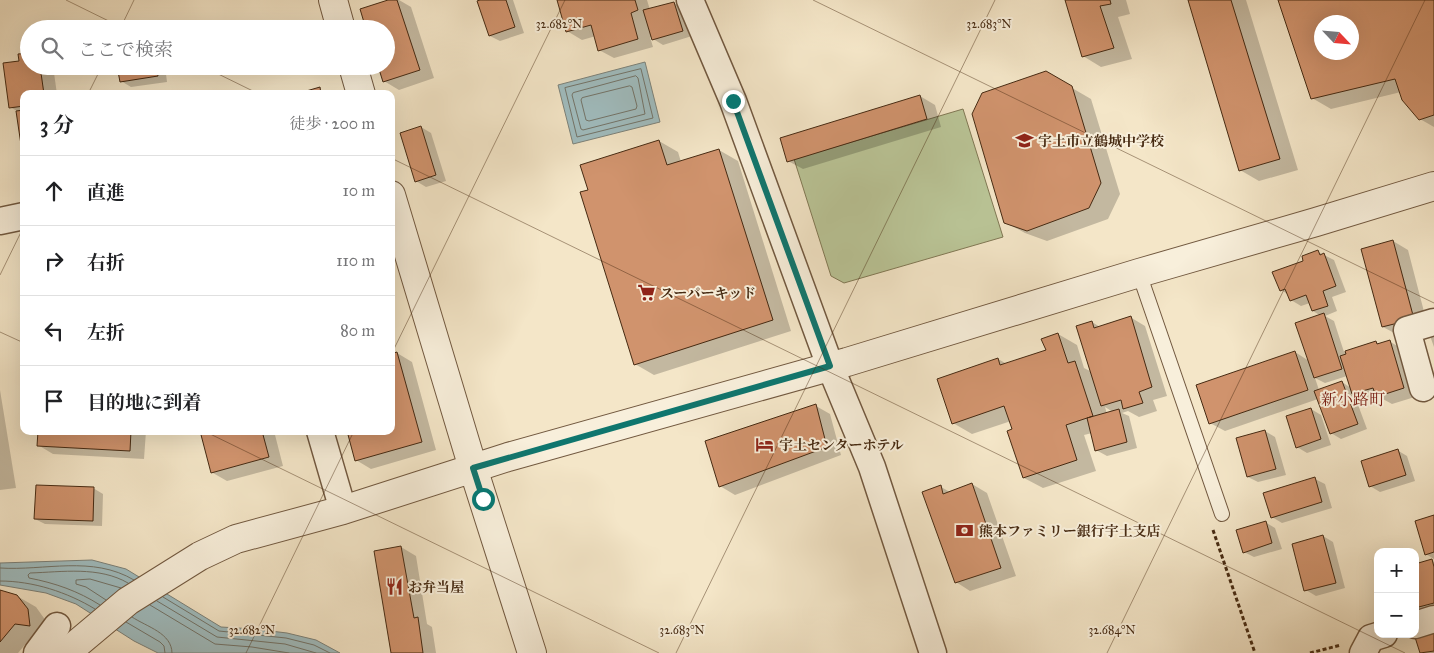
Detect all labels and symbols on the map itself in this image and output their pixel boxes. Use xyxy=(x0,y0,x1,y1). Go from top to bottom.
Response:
north arrow xyxy=(1314,15,1359,60)
text: 32.682°N xyxy=(536,17,582,31)
text: 32.683°N xyxy=(966,17,1012,31)
route end xyxy=(722,90,745,113)
school or university icon: 宇土市立鶴城中学校 xyxy=(1014,131,1034,151)
place label: 宇土市立鶴城中学校 xyxy=(1038,133,1164,150)
supermarket icon: スーパーキッド xyxy=(636,283,656,303)
place label: スーパーキッド xyxy=(660,285,756,302)
district label: 新小路町 xyxy=(1321,390,1385,409)
hotel icon: 宇土センターホテル xyxy=(755,435,775,455)
place label: 宇土センターホテル xyxy=(779,437,904,454)
route start xyxy=(472,488,495,511)
bank icon: 熊本ファミリー銀行宇土支店 xyxy=(955,521,975,541)
place label: 熊本ファミリー銀行宇土支店 xyxy=(979,523,1161,540)
restaurant icon: お弁当屋 xyxy=(384,577,404,597)
place label: お弁当屋 xyxy=(408,579,464,596)
text: 32.682°N xyxy=(229,623,275,637)
text: 32.683°N xyxy=(659,623,705,637)
text: 32.684°N xyxy=(1088,623,1136,637)

